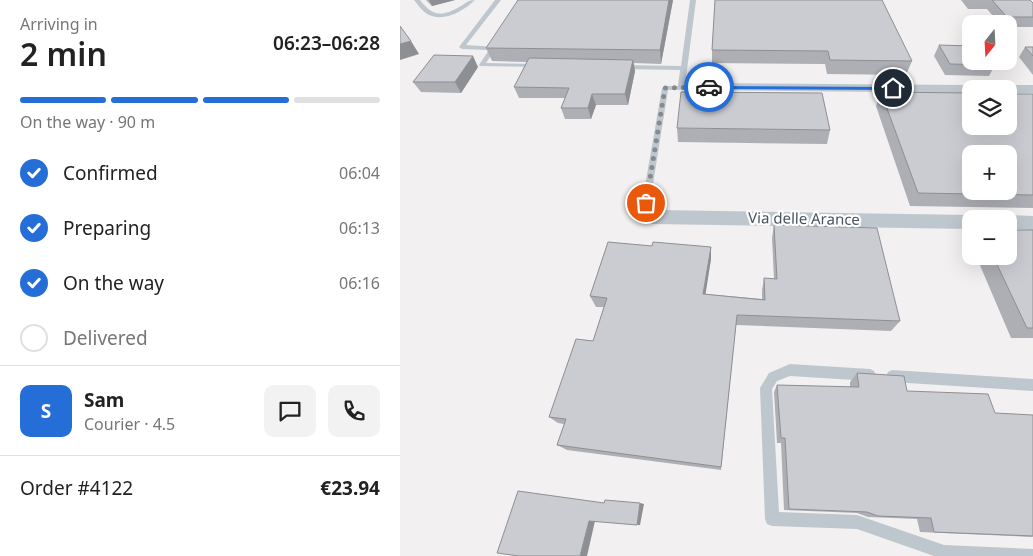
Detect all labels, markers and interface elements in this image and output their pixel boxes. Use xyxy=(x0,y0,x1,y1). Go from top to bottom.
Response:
text: Arriving in xyxy=(20,13,98,35)
north arrow xyxy=(962,15,1018,70)
map controls xyxy=(962,15,1017,265)
text: 06:23–06:28 xyxy=(273,30,380,56)
text: 2 min xyxy=(20,32,107,75)
courier xyxy=(684,62,734,112)
pin xyxy=(872,67,914,109)
icon: car xyxy=(695,73,723,101)
icon: home xyxy=(879,74,907,102)
button: layers xyxy=(962,80,1017,135)
text: On the way · 90 m xyxy=(20,111,155,133)
button: + xyxy=(962,145,1017,200)
icon: check xyxy=(20,159,48,187)
text: Confirmed xyxy=(63,160,158,186)
text: 06:04 xyxy=(339,162,380,184)
pin xyxy=(625,182,667,224)
icon: bag xyxy=(632,189,660,217)
street label: Via delle Arance xyxy=(748,207,860,229)
button: − xyxy=(962,210,1017,265)
icon: check xyxy=(20,214,48,242)
text: Preparing xyxy=(63,215,151,241)
text: 06:13 xyxy=(339,217,380,239)
icon: check xyxy=(20,269,48,297)
text: On the way xyxy=(63,270,164,296)
text: 06:16 xyxy=(339,272,380,294)
text: Delivered xyxy=(63,325,148,351)
button: chat xyxy=(264,385,316,437)
button: phone xyxy=(328,385,380,437)
text: Sam xyxy=(84,387,124,413)
text: S xyxy=(41,398,51,424)
text: Courier · 4.5 xyxy=(84,413,175,435)
text: Order #4122 xyxy=(20,475,133,501)
text: €23.94 xyxy=(320,475,380,501)

